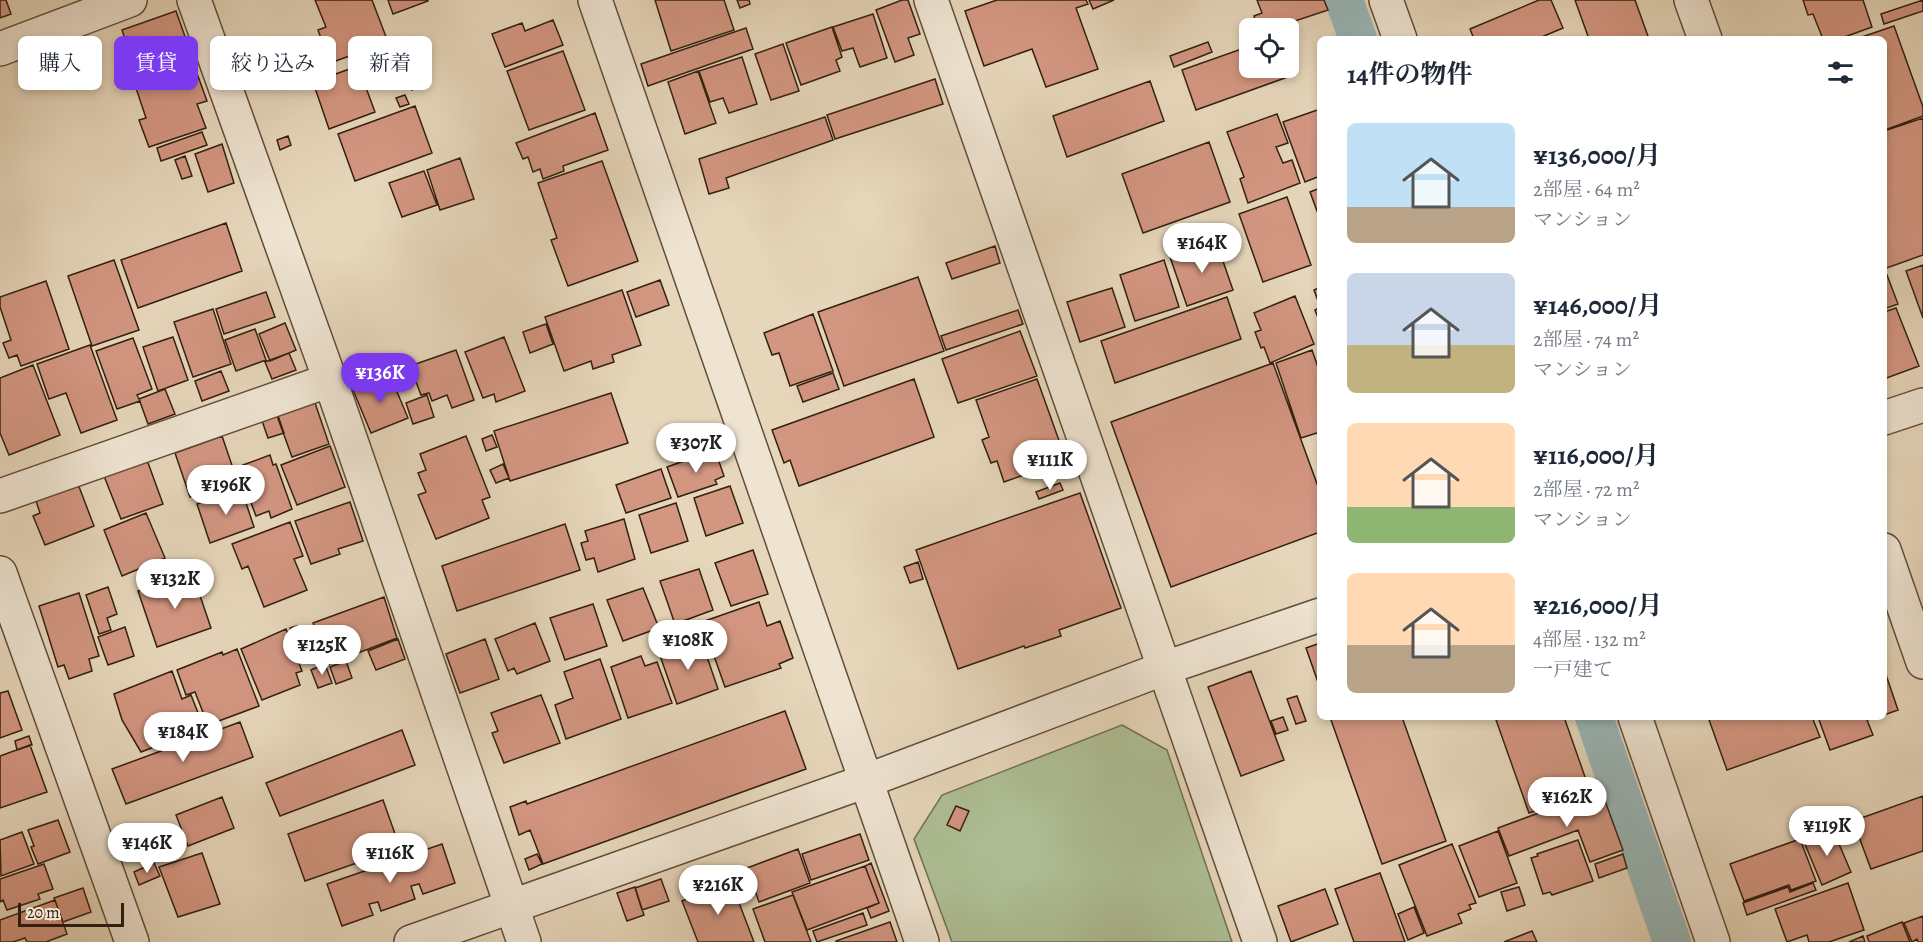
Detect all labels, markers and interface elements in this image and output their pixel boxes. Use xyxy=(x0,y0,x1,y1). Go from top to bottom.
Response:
map controls xyxy=(1239,18,1299,78)
button: locate xyxy=(1239,18,1299,78)
chip: 購入 xyxy=(18,36,102,90)
chip: 賃貸 xyxy=(114,36,198,90)
chip: 絞り込み xyxy=(210,36,336,90)
chip: 新着 xyxy=(348,36,432,90)
icon: filters xyxy=(1824,56,1857,89)
text: 14件の物件 xyxy=(1347,57,1473,92)
text: ¥136,000/月 xyxy=(1533,138,1661,173)
icon: home xyxy=(1395,147,1467,219)
text: 2部屋 · 64 m² xyxy=(1533,176,1640,203)
text: マンション xyxy=(1533,206,1632,233)
pin: ¥164K xyxy=(1160,223,1244,274)
text: ¥164K xyxy=(1177,229,1227,256)
text: ¥146,000/月 xyxy=(1533,288,1662,323)
icon: home xyxy=(1395,297,1467,369)
text: 2部屋 · 74 m² xyxy=(1533,326,1639,353)
pin: ¥136K xyxy=(338,353,422,404)
text: マンション xyxy=(1533,356,1632,383)
text: ¥136K xyxy=(355,359,405,386)
pin: ¥307K xyxy=(654,423,738,474)
text: ¥307K xyxy=(670,429,722,456)
text: ¥116,000/月 xyxy=(1533,438,1659,473)
pin: ¥111K xyxy=(1008,440,1092,491)
text: ¥111K xyxy=(1027,446,1073,473)
icon: home xyxy=(1395,447,1467,519)
pin: ¥196K xyxy=(184,465,268,516)
text: ¥196K xyxy=(201,471,251,498)
text: 2部屋 · 72 m² xyxy=(1533,476,1639,503)
text: マンション xyxy=(1533,506,1632,533)
pin: ¥132K xyxy=(133,559,217,610)
text: ¥132K xyxy=(150,565,200,592)
text: ¥216,000/月 xyxy=(1533,588,1663,623)
icon: home xyxy=(1395,597,1467,669)
pin: ¥108K xyxy=(646,620,730,671)
pin: ¥125K xyxy=(280,625,364,676)
text: ¥108K xyxy=(662,626,714,653)
text: 4部屋 · 132 m² xyxy=(1533,626,1646,653)
text: ¥125K xyxy=(297,631,347,658)
text: 一戸建て xyxy=(1533,656,1613,683)
pin: ¥184K xyxy=(141,712,225,763)
text: ¥184K xyxy=(158,718,208,745)
pin: ¥162K xyxy=(1525,777,1609,828)
text: ¥162K xyxy=(1542,783,1592,810)
pin: ¥119K xyxy=(1785,806,1869,857)
text: ¥119K xyxy=(1803,812,1851,839)
pin: ¥146K xyxy=(105,823,189,874)
text: ¥146K xyxy=(122,829,172,856)
pin: ¥116K xyxy=(348,833,432,884)
text: ¥116K xyxy=(366,839,414,866)
pin: ¥216K xyxy=(676,865,760,916)
text: ¥216K xyxy=(693,871,743,898)
scale bar xyxy=(18,900,124,928)
text: 20 m xyxy=(27,902,60,924)

